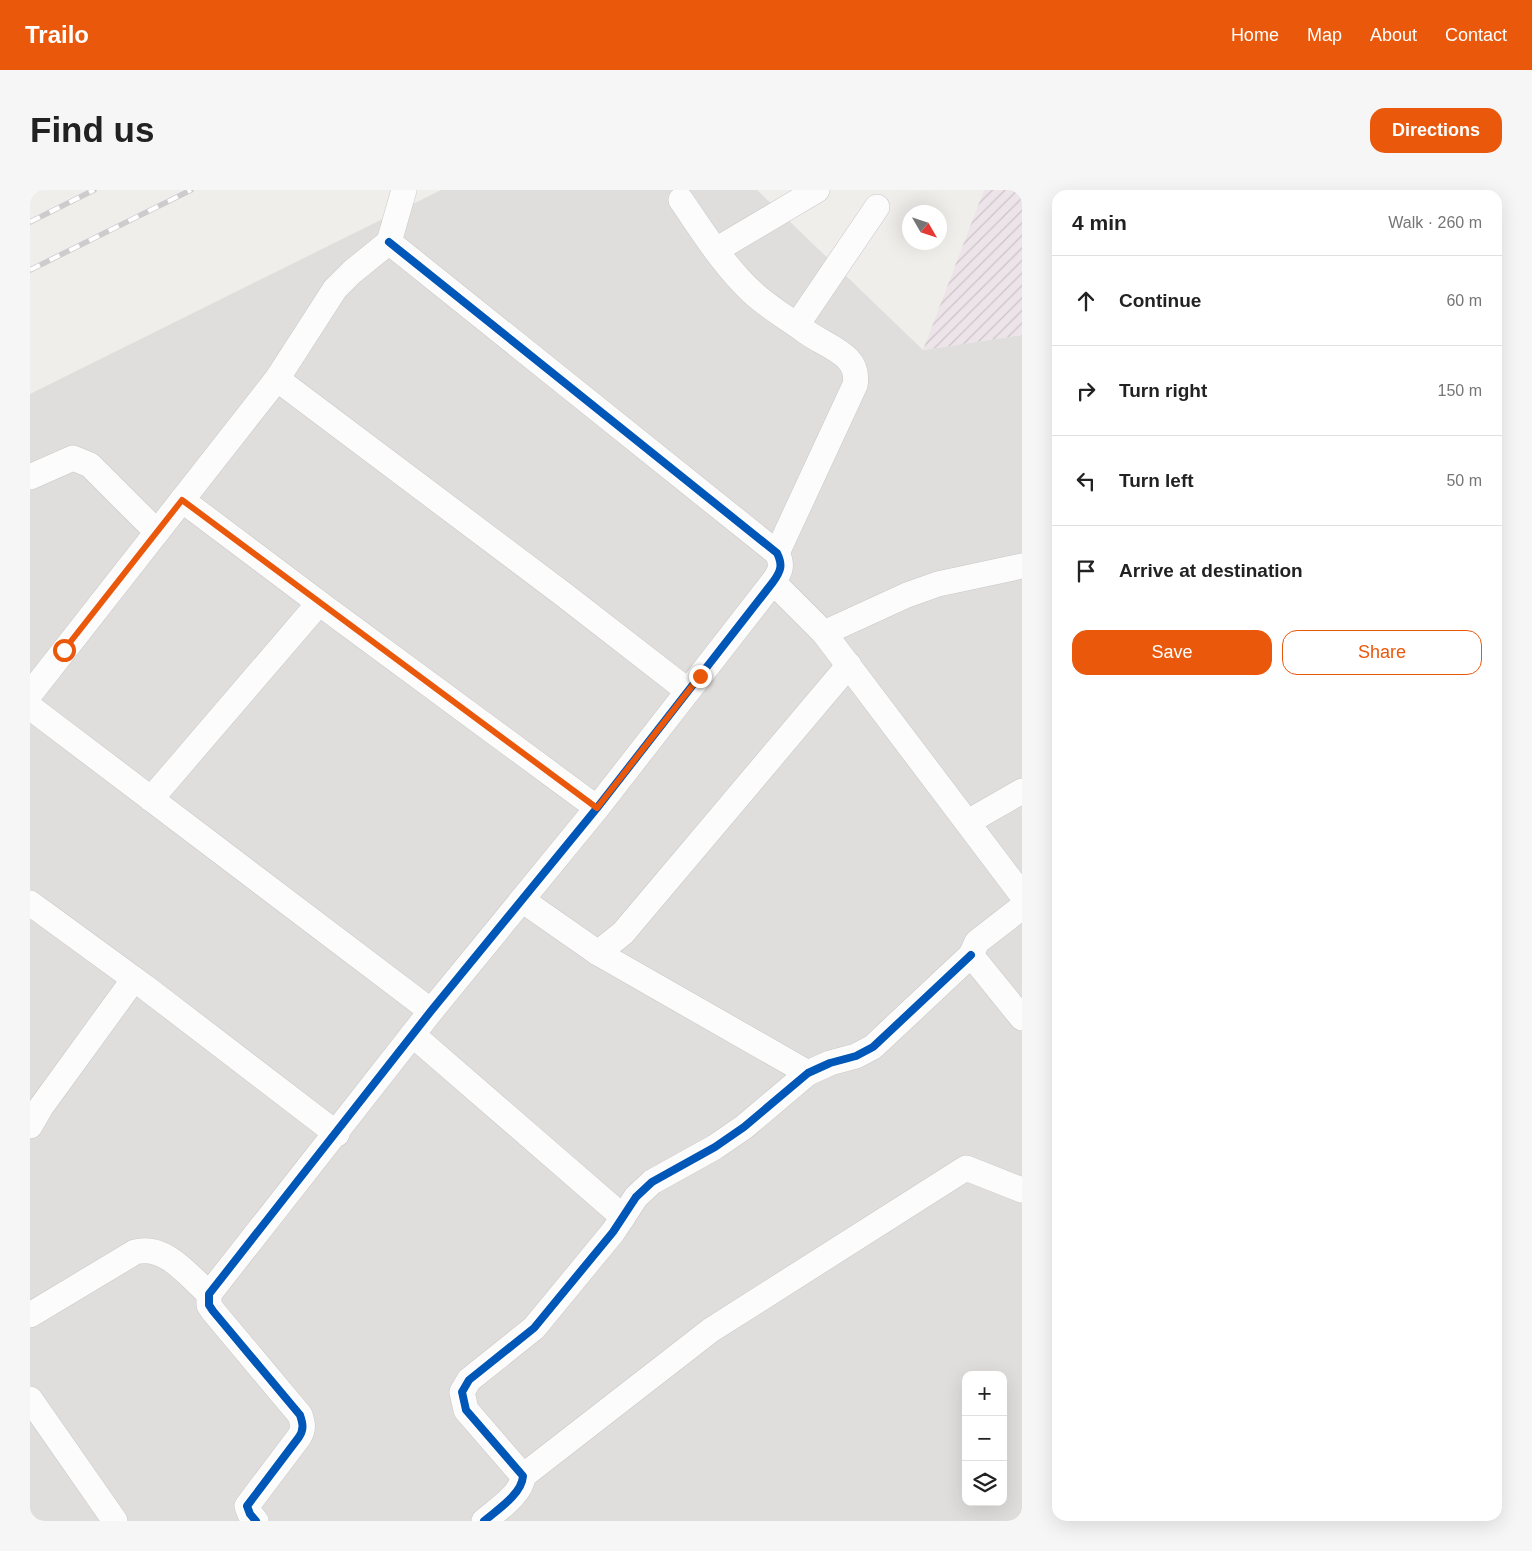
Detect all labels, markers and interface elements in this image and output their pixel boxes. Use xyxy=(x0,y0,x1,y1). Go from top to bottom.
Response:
text: Trailo xyxy=(25,21,89,48)
text: Home xyxy=(1231,25,1279,45)
text: Map xyxy=(1307,25,1342,45)
text: About xyxy=(1370,25,1417,45)
text: Contact xyxy=(1445,25,1507,45)
button: Directions xyxy=(1370,108,1502,153)
text: Find us xyxy=(30,110,154,149)
north arrow xyxy=(902,205,947,250)
text: 4 min xyxy=(1072,211,1127,234)
text: Walk · 260 m xyxy=(1388,214,1482,231)
icon: ahead xyxy=(1072,287,1100,315)
text: Continue xyxy=(1119,290,1201,311)
text: 60 m xyxy=(1446,292,1482,309)
icon: right xyxy=(1072,377,1100,405)
text: Turn right xyxy=(1119,380,1207,401)
text: 150 m xyxy=(1438,382,1482,399)
icon: left xyxy=(1072,467,1100,495)
text: Turn left xyxy=(1119,470,1194,491)
text: 50 m xyxy=(1446,472,1482,489)
icon: arrive xyxy=(1072,557,1100,585)
text: Arrive at destination xyxy=(1119,560,1303,581)
button: Save xyxy=(1072,630,1272,675)
button: Share xyxy=(1282,630,1482,675)
route start xyxy=(53,639,76,662)
route end xyxy=(689,665,712,688)
map controls xyxy=(962,1371,1007,1506)
button: + xyxy=(962,1371,1007,1416)
button: − xyxy=(962,1416,1007,1461)
button: layers xyxy=(962,1461,1007,1506)

